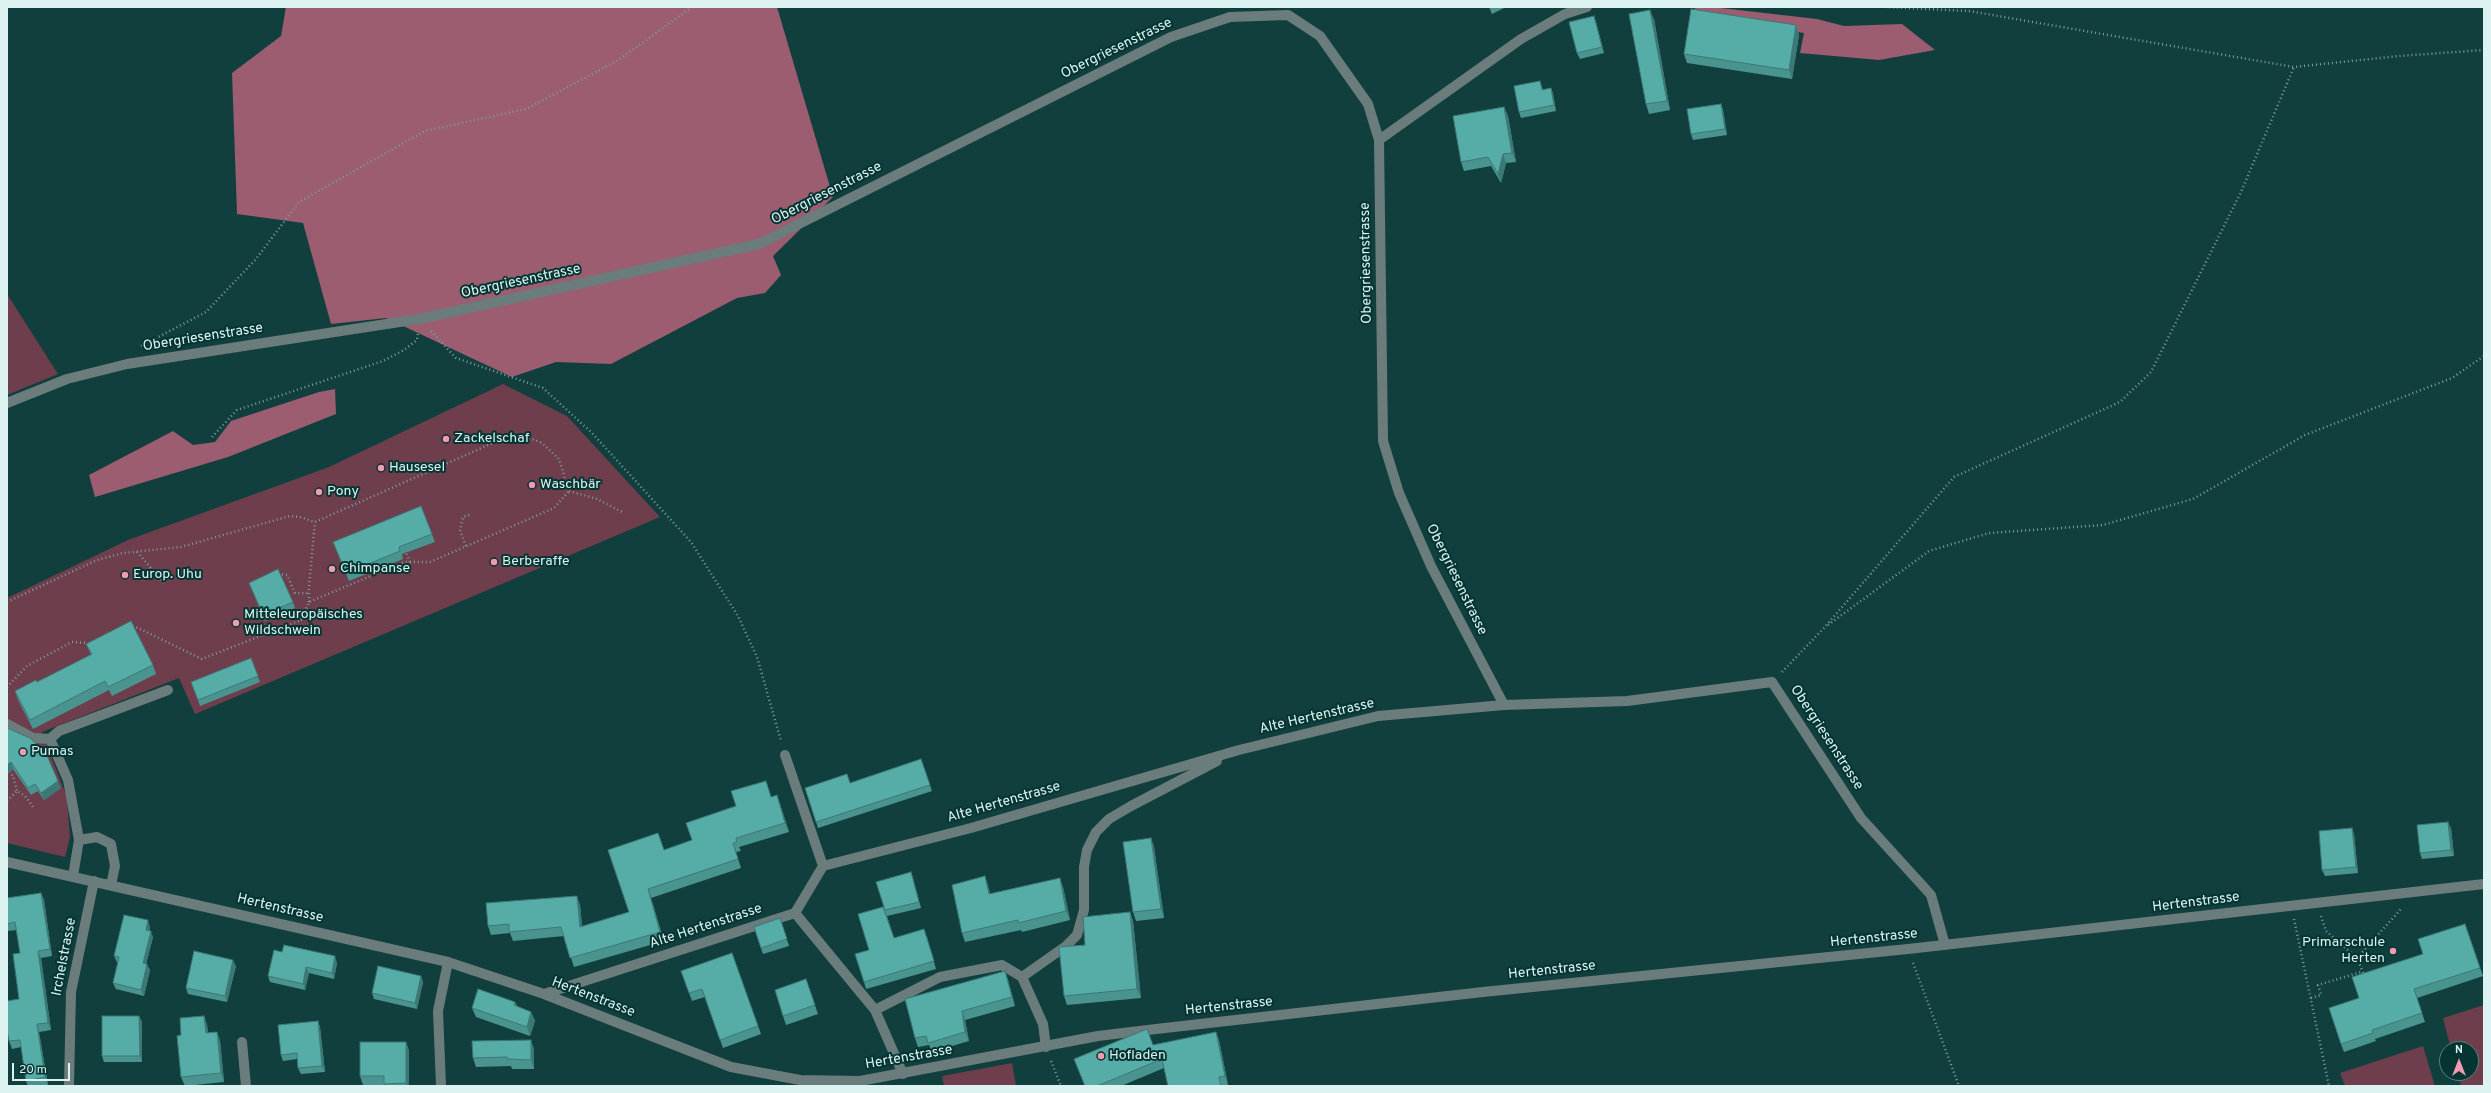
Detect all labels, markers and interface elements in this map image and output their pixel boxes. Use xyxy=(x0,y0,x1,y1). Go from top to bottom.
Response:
street label: Obergriesenstrasse xyxy=(1059,15,1175,83)
street label: Obergriesenstrasse xyxy=(769,159,885,229)
street label: Obergriesenstrasse xyxy=(1358,202,1376,324)
street label: Obergriesenstrasse xyxy=(460,261,582,303)
street label: Obergriesenstrasse xyxy=(142,320,264,356)
place label: Zackelschaf xyxy=(454,431,529,447)
marker: Zackelschaf xyxy=(441,434,451,444)
place label: Hausesel xyxy=(389,460,445,476)
marker: Hausesel xyxy=(376,463,386,473)
place label: Waschbär xyxy=(540,477,601,493)
marker: Waschbär xyxy=(527,480,537,490)
place label: Pony xyxy=(327,484,359,500)
marker: Pony xyxy=(314,487,324,497)
street label: Obergriesenstrasse xyxy=(1422,522,1490,638)
place label: Berberaffe xyxy=(502,554,570,570)
marker: Berberaffe xyxy=(489,557,499,567)
place label: Chimpanse xyxy=(340,561,410,577)
marker: Chimpanse xyxy=(327,564,337,574)
place label: Europ. Uhu xyxy=(133,567,202,583)
marker: Europ. Uhu xyxy=(120,570,130,580)
place label: Mitteleuropäisches Wildschwein xyxy=(244,607,363,640)
marker: Mitteleuropäisches Wildschwein xyxy=(231,618,241,628)
street label: Obergriesenstrasse xyxy=(1786,682,1866,794)
street label: Alte Hertenstrasse xyxy=(1258,696,1376,738)
place label: Pumas xyxy=(31,744,73,760)
marker: Pumas xyxy=(18,747,28,757)
street label: Alte Hertenstrasse xyxy=(945,779,1063,827)
street label: Hertenstrasse xyxy=(2151,889,2241,917)
street label: Hertenstrasse xyxy=(235,891,325,927)
street label: Alte Hertenstrasse xyxy=(648,901,764,953)
street label: Irchelstrasse xyxy=(49,916,81,998)
street label: Hertenstrasse xyxy=(1829,926,1919,952)
place label: Primarschule Herten xyxy=(2302,935,2385,968)
marker: Primarschule Herten xyxy=(2388,946,2398,956)
street label: Hertenstrasse xyxy=(1507,958,1597,984)
street label: Hertenstrasse xyxy=(549,974,637,1022)
street label: Hertenstrasse xyxy=(1184,994,1274,1020)
north arrow xyxy=(2439,1041,2479,1081)
street label: Hertenstrasse xyxy=(864,1042,954,1074)
text: N xyxy=(2455,1043,2463,1057)
place label: Hofladen xyxy=(1109,1048,1166,1064)
marker: Hofladen xyxy=(1096,1051,1106,1061)
scale bar xyxy=(14,1055,72,1081)
text: 20 m xyxy=(19,1062,47,1078)

